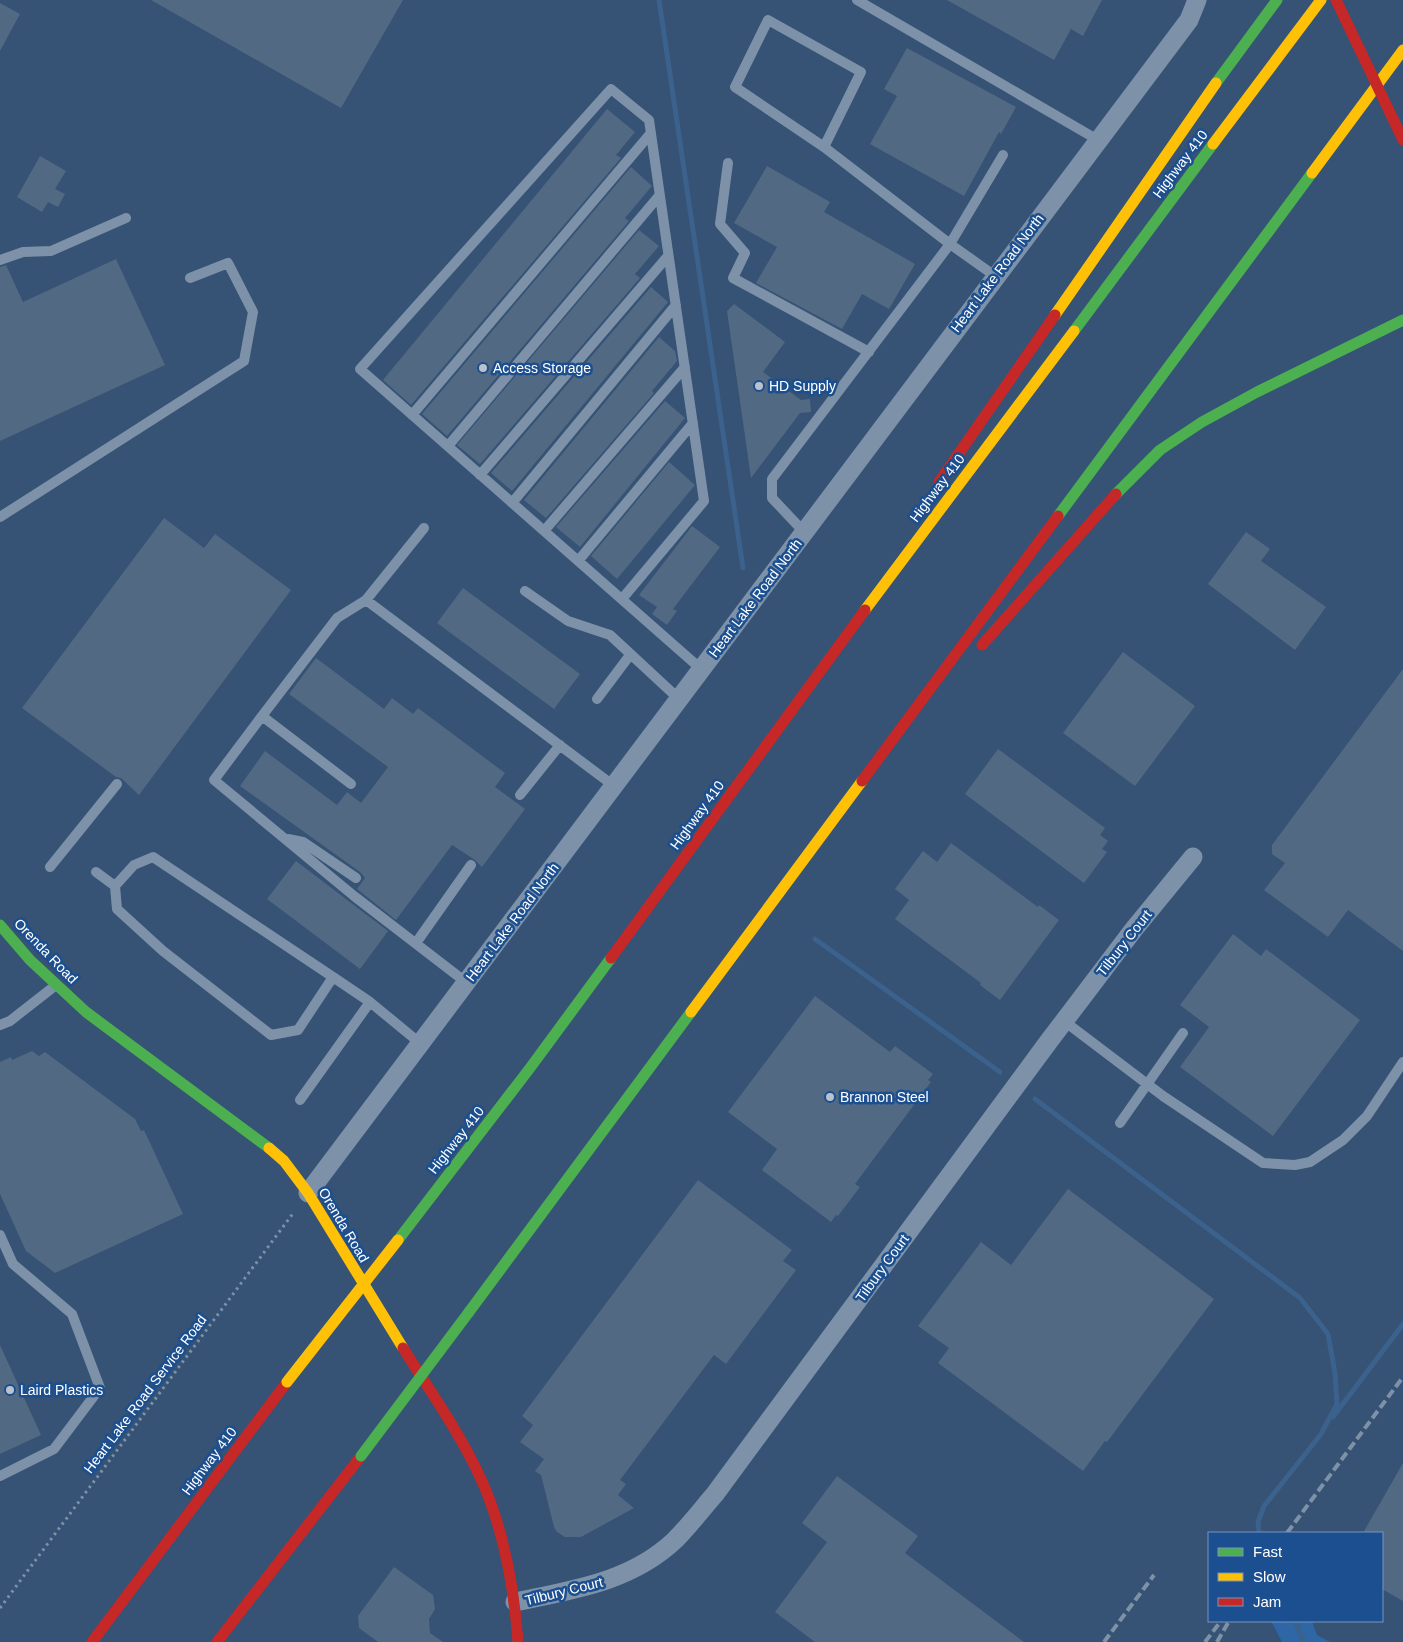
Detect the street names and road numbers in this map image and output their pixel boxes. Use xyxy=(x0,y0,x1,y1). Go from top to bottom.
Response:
street label: Highway 410 xyxy=(1149,127,1211,201)
street label: Heart Lake Road North xyxy=(947,211,1047,335)
street label: Highway 410 xyxy=(906,451,968,525)
street label: Heart Lake Road North xyxy=(705,536,805,660)
street label: Highway 410 xyxy=(667,777,727,852)
street label: Heart Lake Road North xyxy=(462,860,562,984)
street label: Tilbury Court xyxy=(1093,907,1155,979)
street label: Orenda Road xyxy=(11,915,81,987)
street label: Highway 410 xyxy=(425,1103,487,1177)
street label: Orenda Road xyxy=(315,1185,373,1265)
street label: Tilbury Court xyxy=(852,1231,912,1305)
street label: Heart Lake Road Service Road xyxy=(80,1312,210,1476)
street label: Highway 410 xyxy=(178,1424,240,1498)
street label: Tilbury Court xyxy=(523,1574,605,1608)

